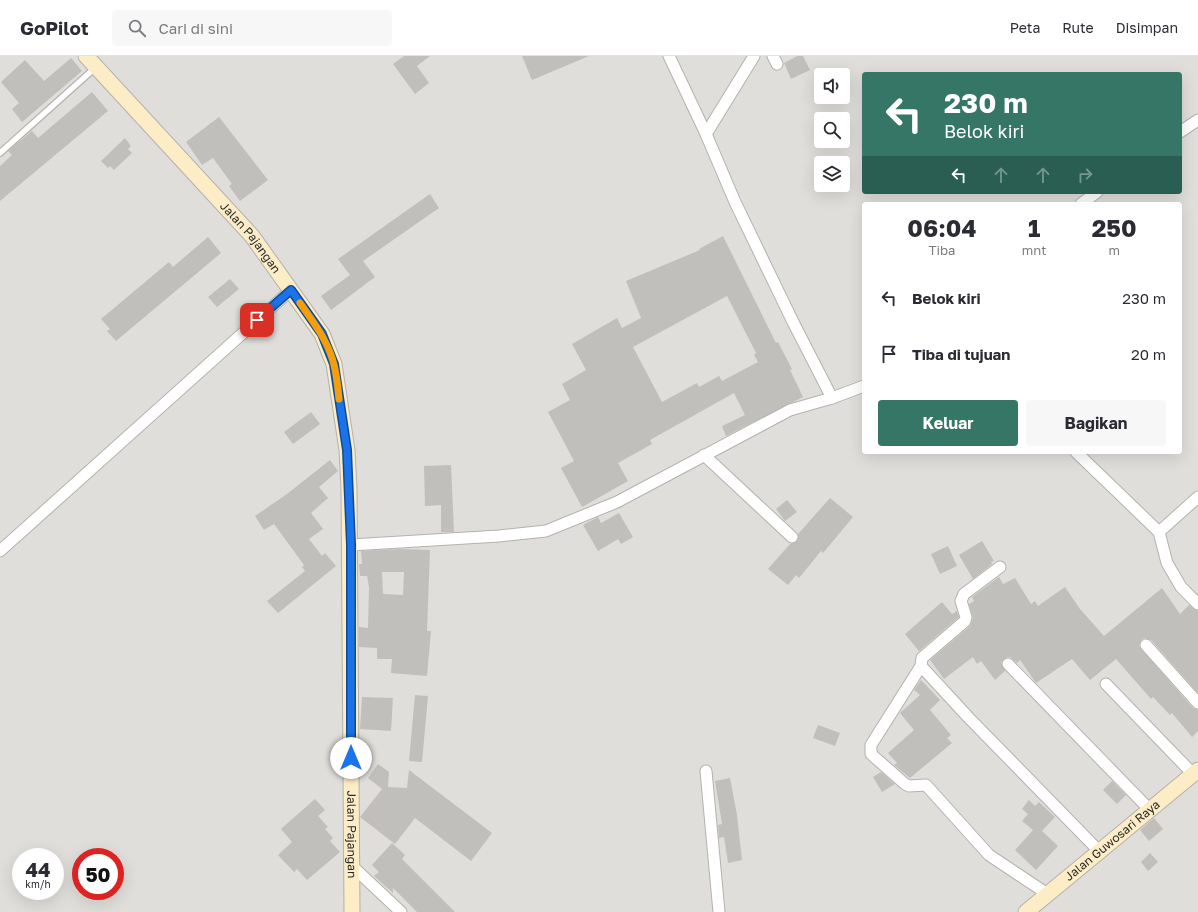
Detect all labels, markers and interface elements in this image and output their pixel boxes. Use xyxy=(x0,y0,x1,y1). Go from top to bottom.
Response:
search box xyxy=(112,10,392,46)
text: GoPilot xyxy=(20,16,88,39)
icon: search xyxy=(126,17,148,39)
text: Cari di sini xyxy=(158,19,233,37)
text: Peta xyxy=(1010,19,1040,36)
text: Rute xyxy=(1062,19,1094,36)
text: Disimpan xyxy=(1116,19,1178,36)
map controls xyxy=(814,68,850,192)
button: sound xyxy=(814,68,850,104)
text: 230 m xyxy=(944,86,1028,119)
icon: left xyxy=(878,88,930,140)
button: search xyxy=(814,112,850,148)
text: Belok kiri xyxy=(944,120,1024,142)
button: layers xyxy=(814,156,850,192)
icon: left xyxy=(948,164,970,186)
icon: ahead xyxy=(990,164,1012,186)
icon: ahead xyxy=(1032,164,1054,186)
icon: right xyxy=(1074,164,1096,186)
street label: Jalan Pajangan xyxy=(217,198,284,276)
text: 06:04 xyxy=(907,213,976,242)
text: 1 xyxy=(1028,213,1040,242)
text: 250 xyxy=(1092,213,1137,242)
text: Tiba xyxy=(928,242,955,258)
text: mnt xyxy=(1022,242,1046,258)
text: m xyxy=(1108,242,1120,258)
icon: left xyxy=(878,287,900,309)
text: Belok kiri xyxy=(912,289,981,307)
text: 230 m xyxy=(1122,289,1166,307)
pin xyxy=(240,303,274,337)
icon: arrive xyxy=(246,309,268,331)
icon: arrive xyxy=(878,343,900,365)
text: Tiba di tujuan xyxy=(912,345,1010,363)
text: 20 m xyxy=(1131,345,1166,363)
button: Keluar xyxy=(878,400,1018,446)
button: Bagikan xyxy=(1026,400,1166,446)
position arrow xyxy=(330,737,372,779)
street label: Jalan Pajangan xyxy=(344,790,360,878)
street label: Jalan Guwosari Raya xyxy=(1061,797,1163,884)
speed limit sign: 50 xyxy=(72,848,124,900)
text: 44 xyxy=(25,857,50,881)
text: km/h xyxy=(25,878,51,890)

